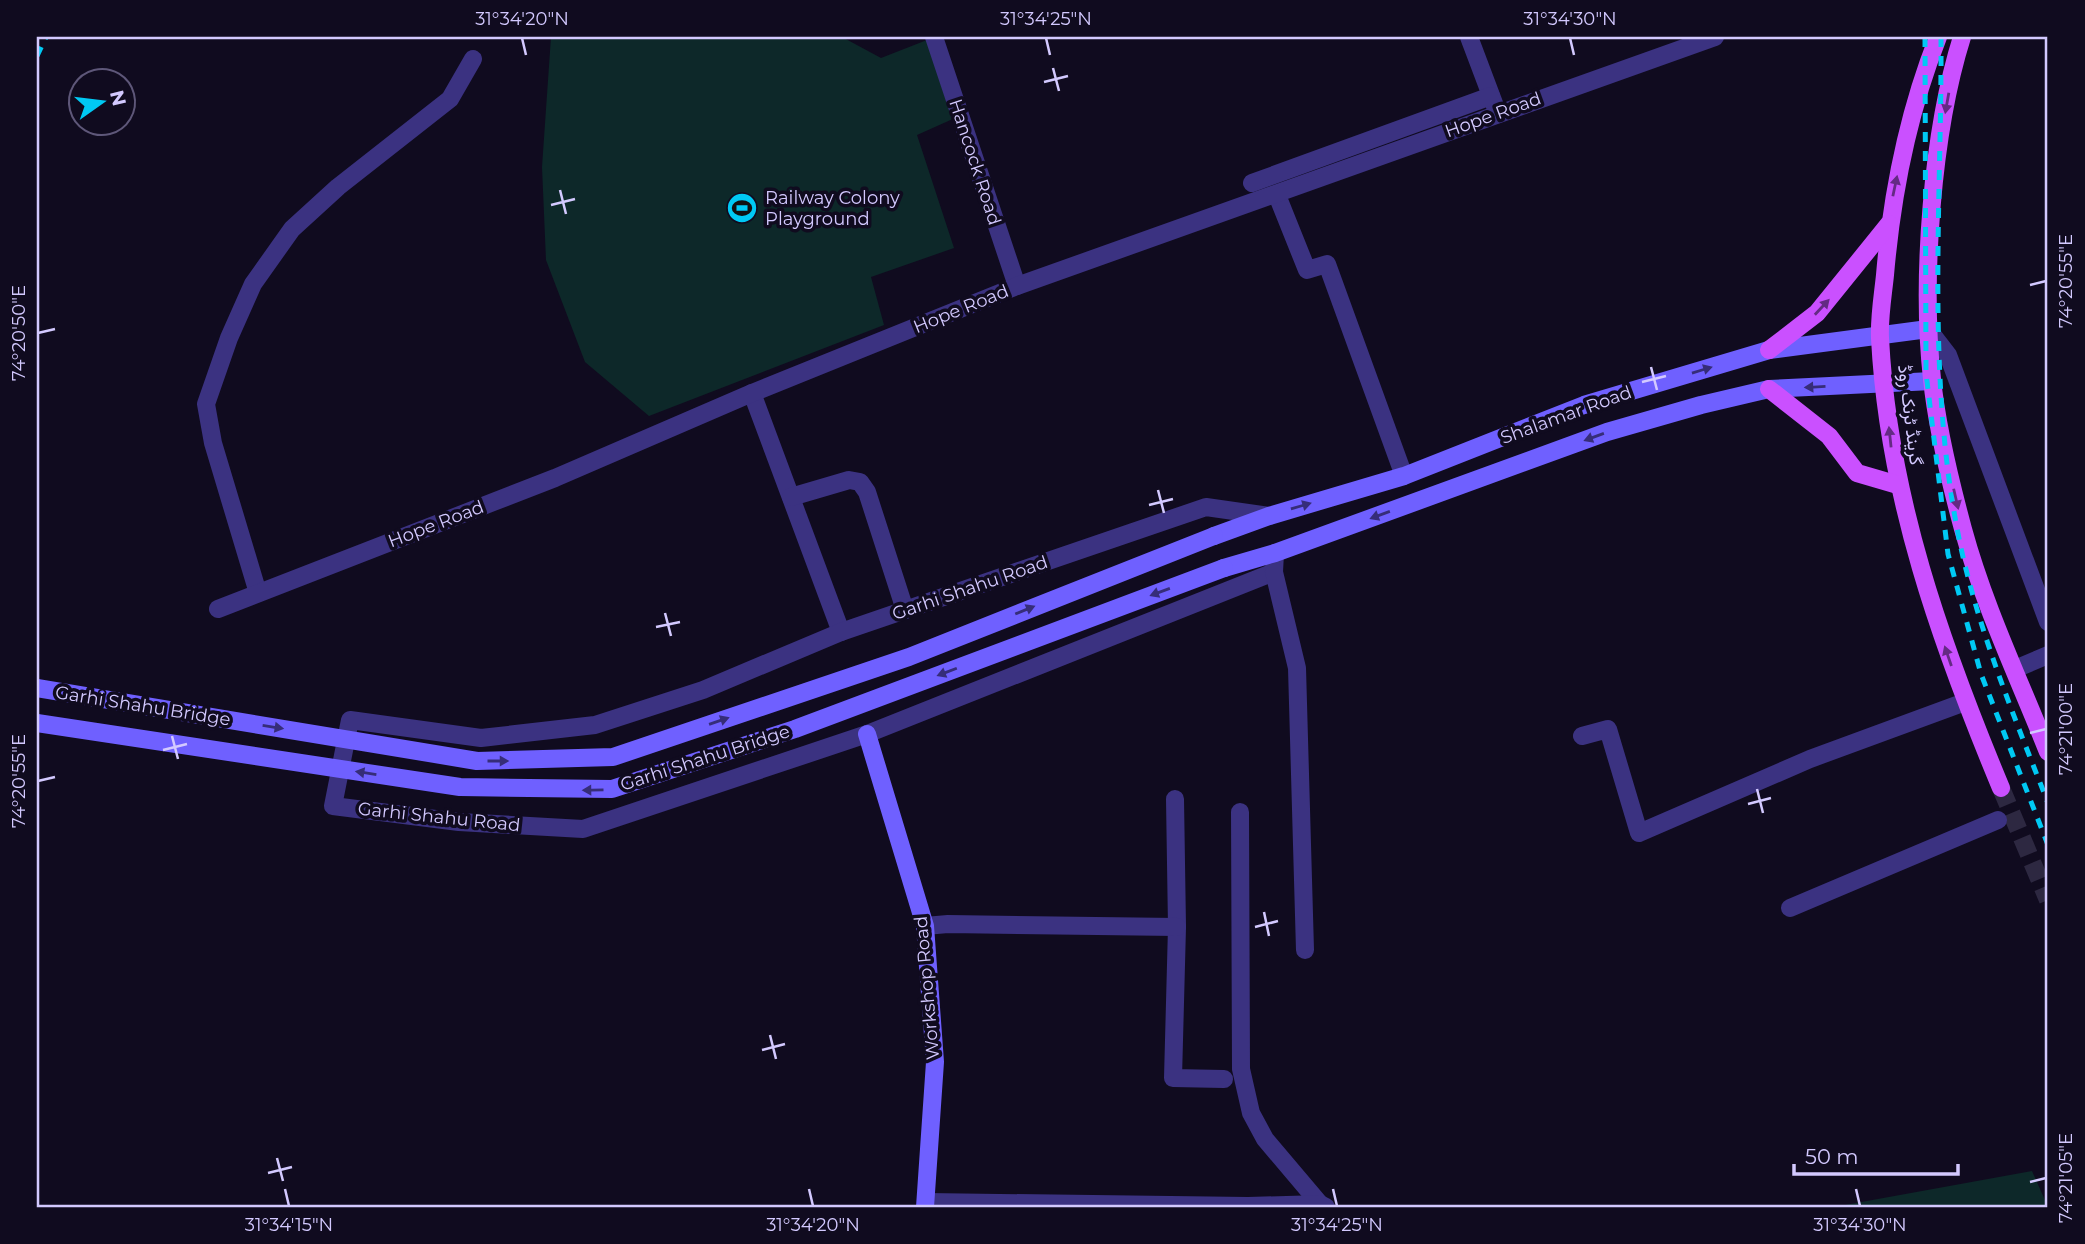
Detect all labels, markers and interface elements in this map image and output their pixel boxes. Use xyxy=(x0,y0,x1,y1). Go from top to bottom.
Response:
text: 31°34'20"N xyxy=(475,8,569,30)
text: 31°34'25"N xyxy=(1000,8,1092,30)
text: 31°34'30"N xyxy=(1523,8,1617,30)
north arrow xyxy=(66,66,136,136)
street label: Hope Road xyxy=(1442,87,1544,143)
text: N xyxy=(105,88,131,108)
one-way arrow xyxy=(1941,92,1952,114)
street label: Hancock Road xyxy=(944,96,1006,228)
one-way arrow xyxy=(1890,175,1901,197)
place label: Railway Colony Playground xyxy=(765,187,900,230)
sports icon: Railway Colony Playground xyxy=(725,191,759,225)
text: 74°20'55"E xyxy=(2055,234,2077,328)
street label: Hope Road xyxy=(910,280,1012,338)
text: 74°20'50"E xyxy=(8,285,30,381)
one-way arrow xyxy=(1813,299,1829,316)
street label: گرینڈ ٹرنک روڈ xyxy=(1893,363,1927,467)
one-way arrow xyxy=(1692,364,1713,374)
street label: Shalamar Road xyxy=(1497,381,1635,449)
one-way arrow xyxy=(1804,382,1826,393)
one-way arrow xyxy=(1885,425,1896,447)
one-way arrow xyxy=(1583,432,1604,443)
one-way arrow xyxy=(1951,488,1962,510)
street label: Hope Road xyxy=(385,496,487,552)
one-way arrow xyxy=(1291,501,1312,511)
one-way arrow xyxy=(1370,509,1391,520)
street label: Garhi Shahu Road xyxy=(889,551,1051,625)
one-way arrow xyxy=(1150,587,1171,598)
one-way arrow xyxy=(1015,605,1036,616)
one-way arrow xyxy=(1942,646,1953,667)
one-way arrow xyxy=(937,666,958,677)
street label: Garhi Shahu Bridge xyxy=(54,681,232,731)
text: 74°21'00"E xyxy=(2055,683,2077,775)
one-way arrow xyxy=(709,715,730,726)
street label: Garhi Shahu Bridge xyxy=(617,720,793,796)
one-way arrow xyxy=(262,722,284,733)
text: 74°20'55"E xyxy=(8,734,30,828)
one-way arrow xyxy=(487,755,509,767)
one-way arrow xyxy=(355,767,377,778)
one-way arrow xyxy=(582,784,604,795)
street label: Garhi Shahu Road xyxy=(357,798,521,836)
street label: Workshop Road xyxy=(910,915,944,1061)
scale bar xyxy=(1794,1132,1959,1176)
text: 74°21'05"E xyxy=(2055,1133,2077,1223)
text: 50 m xyxy=(1805,1144,1859,1169)
text: 31°34'15"N xyxy=(245,1214,333,1236)
text: 31°34'20"N xyxy=(766,1214,860,1236)
text: 31°34'25"N xyxy=(1291,1214,1383,1236)
text: 31°34'30"N xyxy=(1813,1214,1907,1236)

